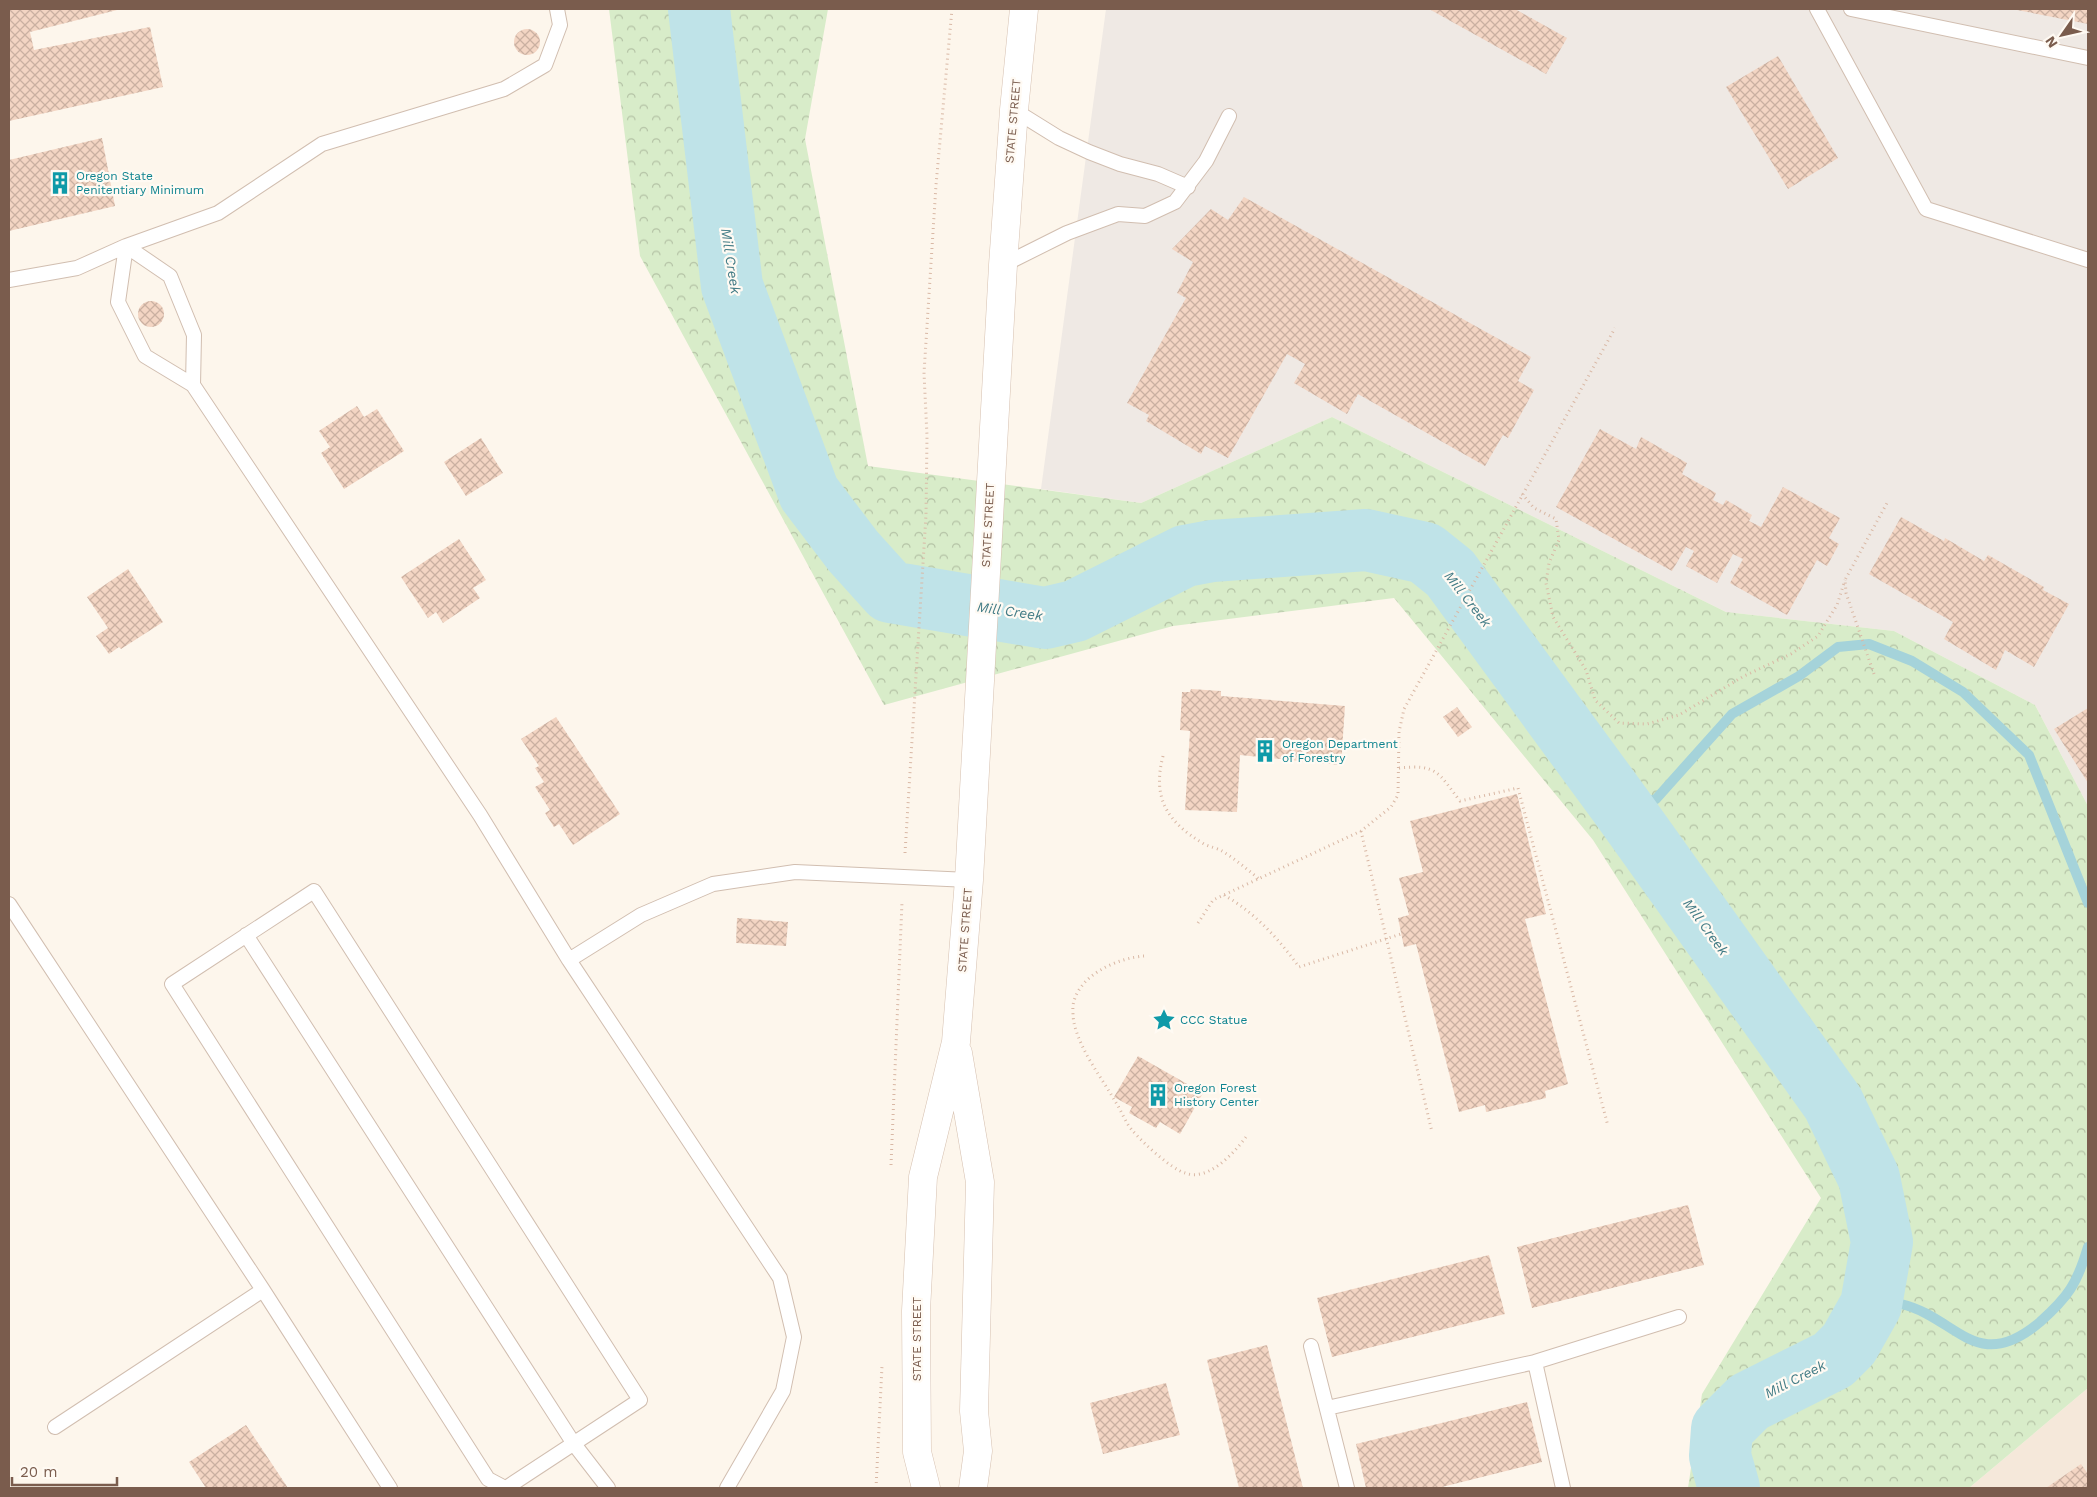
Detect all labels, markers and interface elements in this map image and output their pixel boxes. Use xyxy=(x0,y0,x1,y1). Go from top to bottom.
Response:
north arrow xyxy=(2037,10,2087,60)
text: N xyxy=(2042,33,2061,51)
street label: STATE STREET xyxy=(1002,78,1024,164)
place label: Oregon State Penitentiary Minimum xyxy=(76,169,204,197)
building icon: Oregon State Penitentiary Minimum xyxy=(47,170,73,196)
water label: Mill Creek xyxy=(718,227,744,295)
street label: STATE STREET xyxy=(979,482,997,568)
water label: Mill Creek xyxy=(1441,568,1495,630)
water label: Mill Creek xyxy=(976,598,1044,624)
place label: Oregon Department of Forestry xyxy=(1282,737,1398,765)
building icon: Oregon Department of Forestry xyxy=(1252,738,1278,764)
street label: STATE STREET xyxy=(955,887,975,973)
water label: Mill Creek xyxy=(1680,895,1732,959)
place icon: CCC Statue xyxy=(1151,1007,1177,1033)
place label: CCC Statue xyxy=(1180,1013,1247,1027)
place label: Oregon Forest History Center xyxy=(1174,1081,1259,1109)
building icon: Oregon Forest History Center xyxy=(1145,1082,1171,1108)
street label: STATE STREET xyxy=(910,1297,924,1381)
water label: Mill Creek xyxy=(1762,1357,1828,1401)
scale bar xyxy=(12,1454,118,1486)
text: 20 m xyxy=(20,1463,58,1481)

